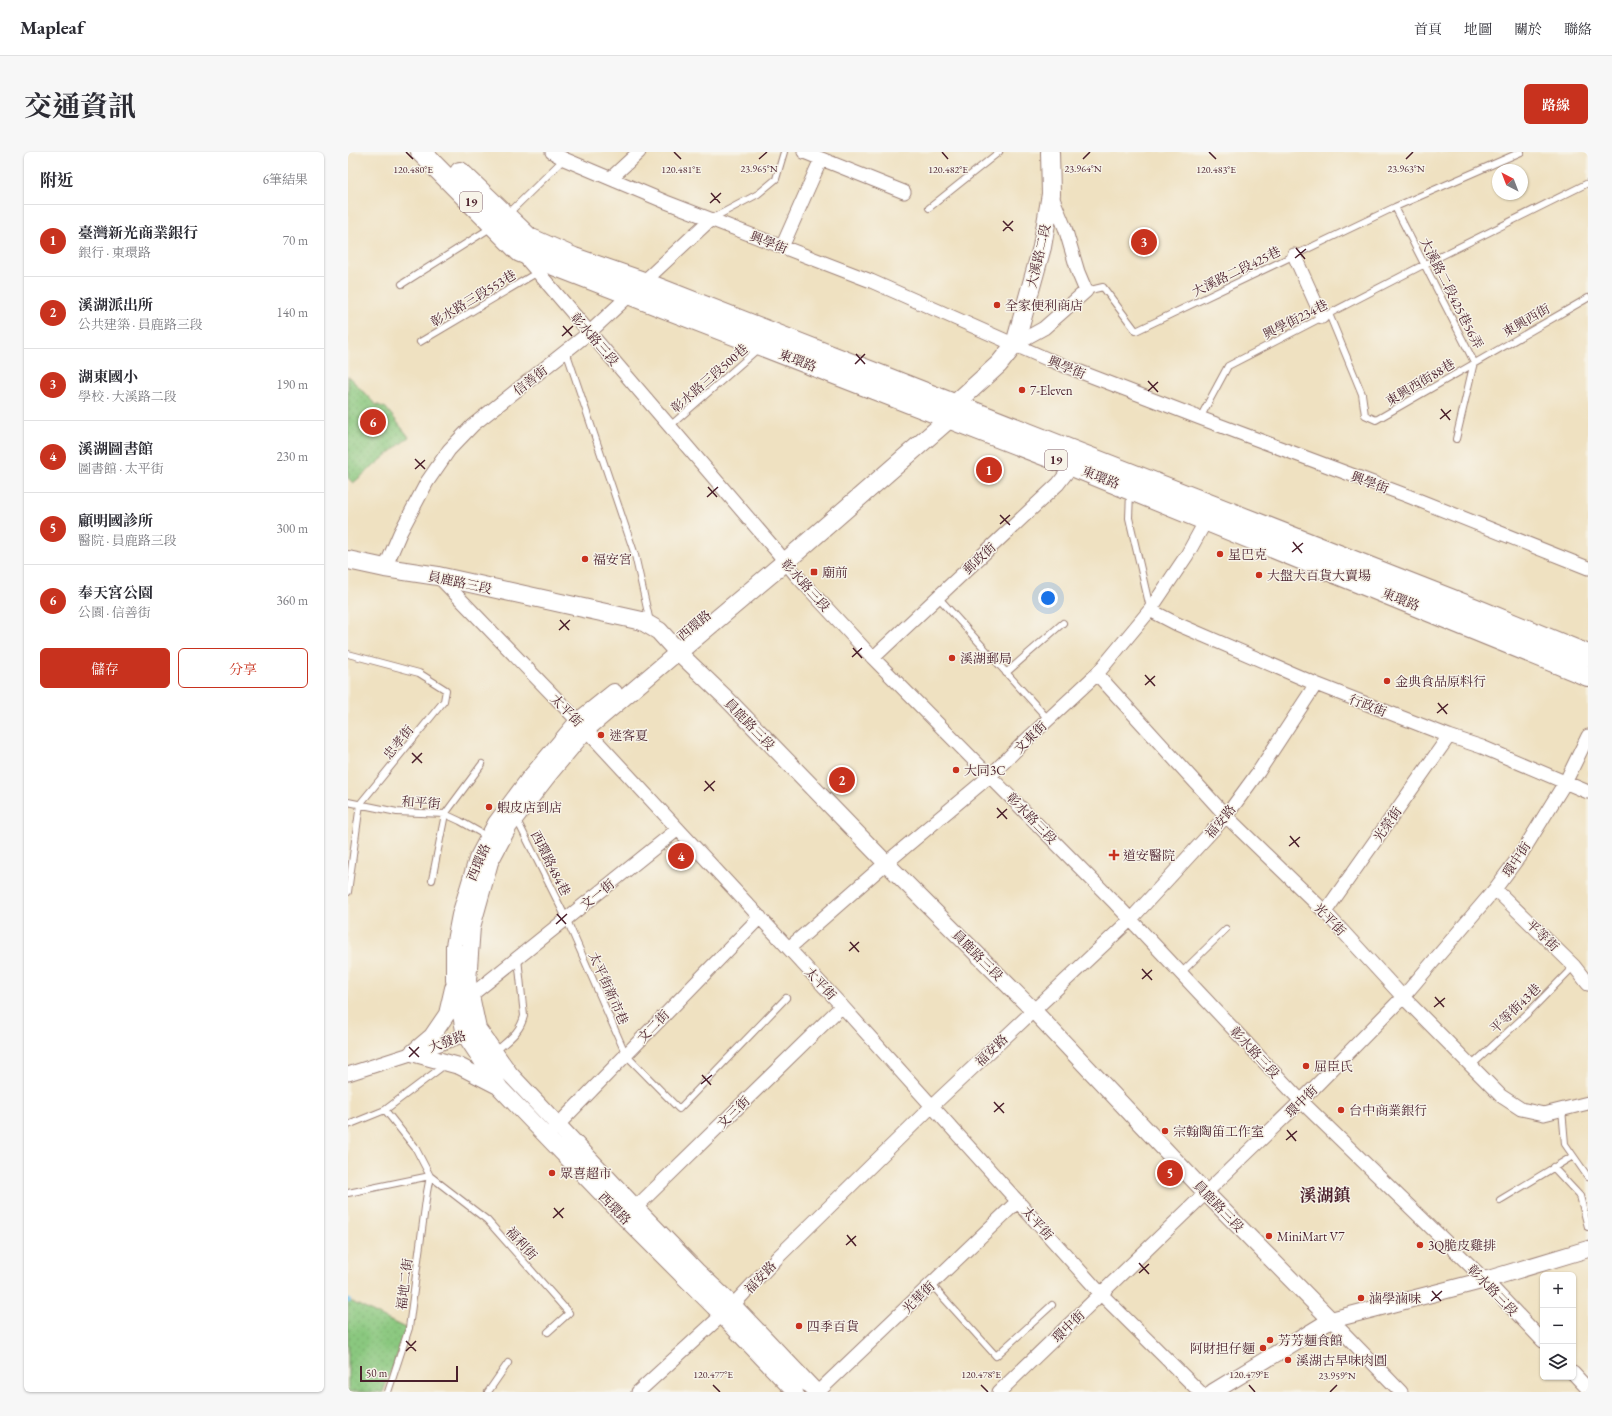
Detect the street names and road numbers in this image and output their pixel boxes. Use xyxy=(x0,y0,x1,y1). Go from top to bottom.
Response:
road number: 19 xyxy=(460,192,482,212)
street label: 大溪路二段 xyxy=(1023,223,1054,290)
street label: 興學街 xyxy=(748,228,790,257)
street label: 大溪路二段425巷56弄 xyxy=(1416,235,1487,352)
street label: 大溪路二段425巷 xyxy=(1189,243,1283,300)
street label: 彰水路三段553巷 xyxy=(427,266,519,331)
street label: 興學街234巷 xyxy=(1260,296,1331,343)
street label: 東興西街 xyxy=(1499,300,1553,341)
street label: 彰水路三段 xyxy=(567,309,622,369)
street label: 彰水路三段500巷 xyxy=(667,340,751,417)
street label: 東環路 xyxy=(777,346,819,375)
street label: 興學街 xyxy=(1046,352,1088,383)
street label: 東興西街88巷 xyxy=(1383,355,1458,410)
street label: 信善街 xyxy=(510,362,551,399)
road number: 19 xyxy=(1045,450,1067,470)
street label: 東環路 xyxy=(1080,462,1122,493)
street label: 興學街 xyxy=(1349,468,1391,497)
street label: 郵政街 xyxy=(959,539,999,578)
street label: 彰水路三段 xyxy=(778,555,834,615)
street label: 員鹿路三段 xyxy=(426,567,493,598)
street label: 東環路 xyxy=(1380,584,1422,615)
street label: 西環路 xyxy=(674,606,715,644)
street label: 太平街 xyxy=(547,690,586,730)
street label: 行政街 xyxy=(1347,691,1389,720)
street label: 員鹿路三段 xyxy=(721,695,778,754)
street label: 文東街 xyxy=(1010,718,1050,757)
street label: 忠孝街 xyxy=(380,722,417,763)
street label: 彰水路三段 xyxy=(1003,789,1060,848)
street label: 和平街 xyxy=(401,793,441,812)
street label: 福安路 xyxy=(1201,801,1239,842)
street label: 光榮街 xyxy=(1369,803,1406,845)
street label: 西環路484巷 xyxy=(527,828,574,899)
street label: 環中街 xyxy=(1498,838,1534,880)
street label: 西環路 xyxy=(463,841,494,883)
street label: 文一街 xyxy=(577,876,618,913)
street label: 光平街 xyxy=(1310,899,1349,939)
street label: 平等街 xyxy=(1523,916,1563,955)
street label: 員鹿路三段 xyxy=(949,926,1007,984)
street label: 太平街新市巷 xyxy=(585,949,632,1027)
street label: 太平街 xyxy=(801,963,840,1003)
street label: 平等街43巷 xyxy=(1486,980,1544,1037)
street label: 文二街 xyxy=(634,1006,673,1046)
street label: 彰水路三段 xyxy=(1226,1023,1283,1082)
street label: 大發路 xyxy=(426,1027,468,1056)
street label: 福安路 xyxy=(971,1031,1011,1070)
street label: 環中街 xyxy=(1282,1082,1321,1121)
street label: 文三街 xyxy=(713,1093,753,1132)
street label: 員鹿路三段 xyxy=(1190,1177,1247,1236)
street label: 西環路 xyxy=(595,1188,634,1228)
street label: 太平街 xyxy=(1018,1203,1057,1244)
street label: 福利街 xyxy=(502,1223,541,1264)
street label: 福地二街 xyxy=(393,1257,416,1311)
street label: 福安路 xyxy=(741,1257,780,1297)
street label: 彰水路三段 xyxy=(1464,1261,1521,1320)
street label: 光華街 xyxy=(898,1278,938,1317)
street label: 環中街 xyxy=(1048,1307,1088,1346)

